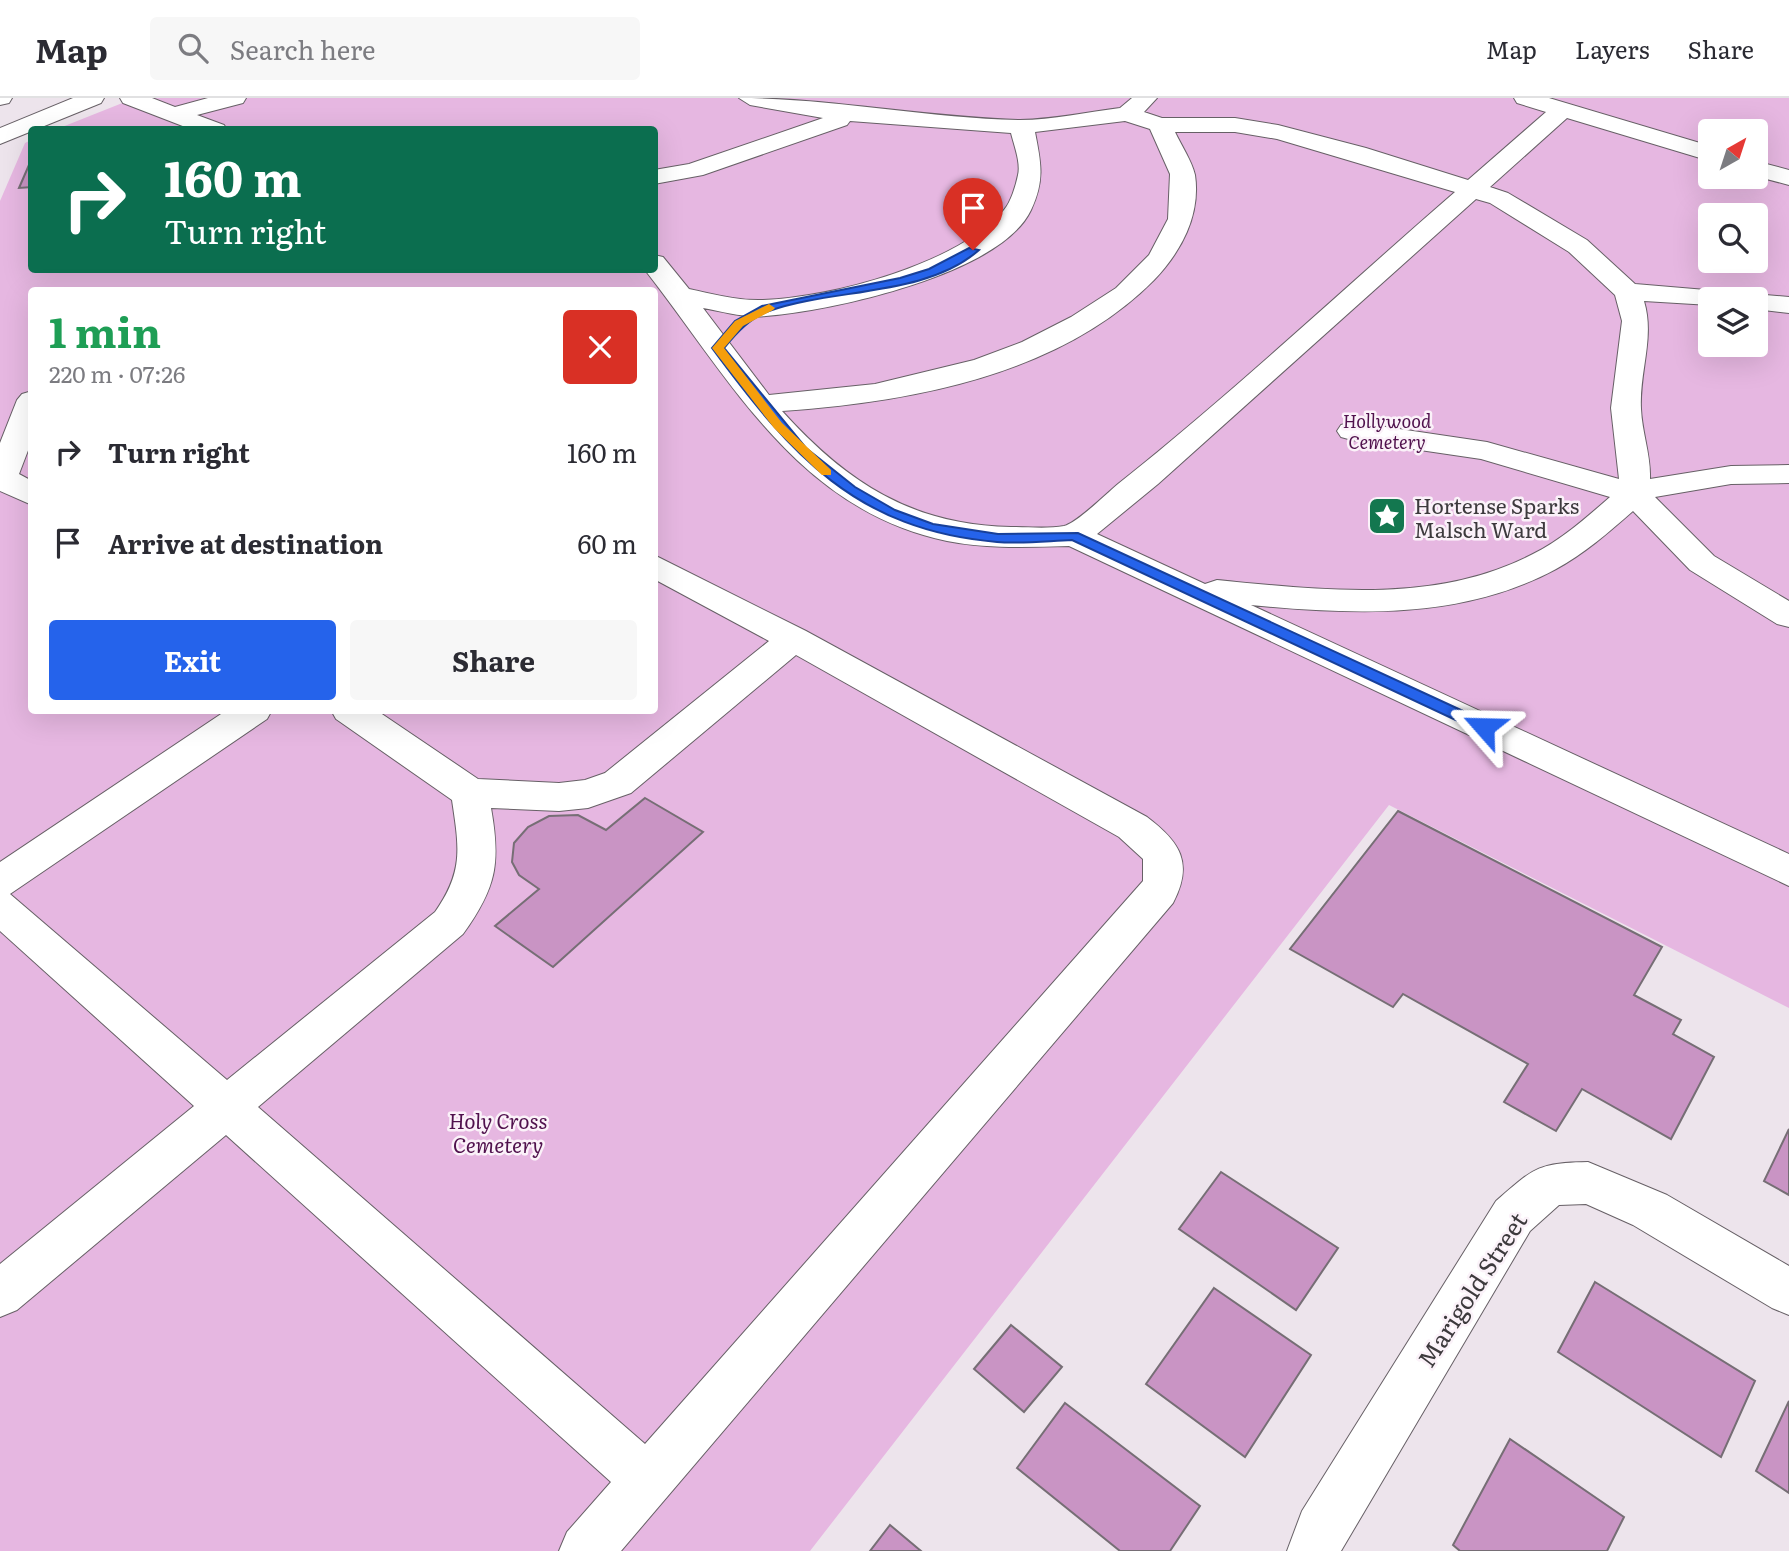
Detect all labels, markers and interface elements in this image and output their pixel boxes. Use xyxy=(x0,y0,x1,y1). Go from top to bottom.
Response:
search box xyxy=(150,17,640,80)
text: Map xyxy=(35,24,108,73)
icon: search xyxy=(174,29,212,67)
text: Search here xyxy=(230,29,376,68)
text: Map xyxy=(1486,31,1537,66)
text: Layers xyxy=(1575,31,1649,66)
text: Share xyxy=(1687,31,1754,66)
north arrow xyxy=(1698,119,1768,189)
map controls xyxy=(1698,119,1768,357)
text: 160 m xyxy=(164,139,302,212)
icon: right xyxy=(49,154,140,245)
pin xyxy=(943,178,1003,250)
icon: arrive xyxy=(954,189,992,227)
button: search xyxy=(1698,203,1768,273)
text: Turn right xyxy=(164,206,326,254)
button: layers xyxy=(1698,287,1768,357)
text: 1 min xyxy=(49,299,161,361)
button: close xyxy=(563,310,637,384)
text: 220 m · 07:26 xyxy=(49,356,185,390)
park label: Hollywood Cemetery xyxy=(1343,407,1432,455)
text: Turn right xyxy=(108,432,250,471)
text: 160 m xyxy=(567,432,637,471)
icon: right xyxy=(49,433,87,471)
place label: Hortense Sparks Malsch Ward xyxy=(1414,489,1579,544)
place icon: Hortense Sparks Malsch Ward xyxy=(1366,495,1408,537)
text: Arrive at destination xyxy=(108,523,383,562)
text: 60 m xyxy=(578,523,637,562)
icon: arrive xyxy=(49,524,87,562)
button: Exit xyxy=(49,620,336,700)
button: Share xyxy=(350,620,637,700)
position arrow xyxy=(1447,690,1521,764)
park label: Holy Cross Cemetery xyxy=(449,1104,547,1159)
street label: Marigold Street xyxy=(1408,1204,1534,1373)

